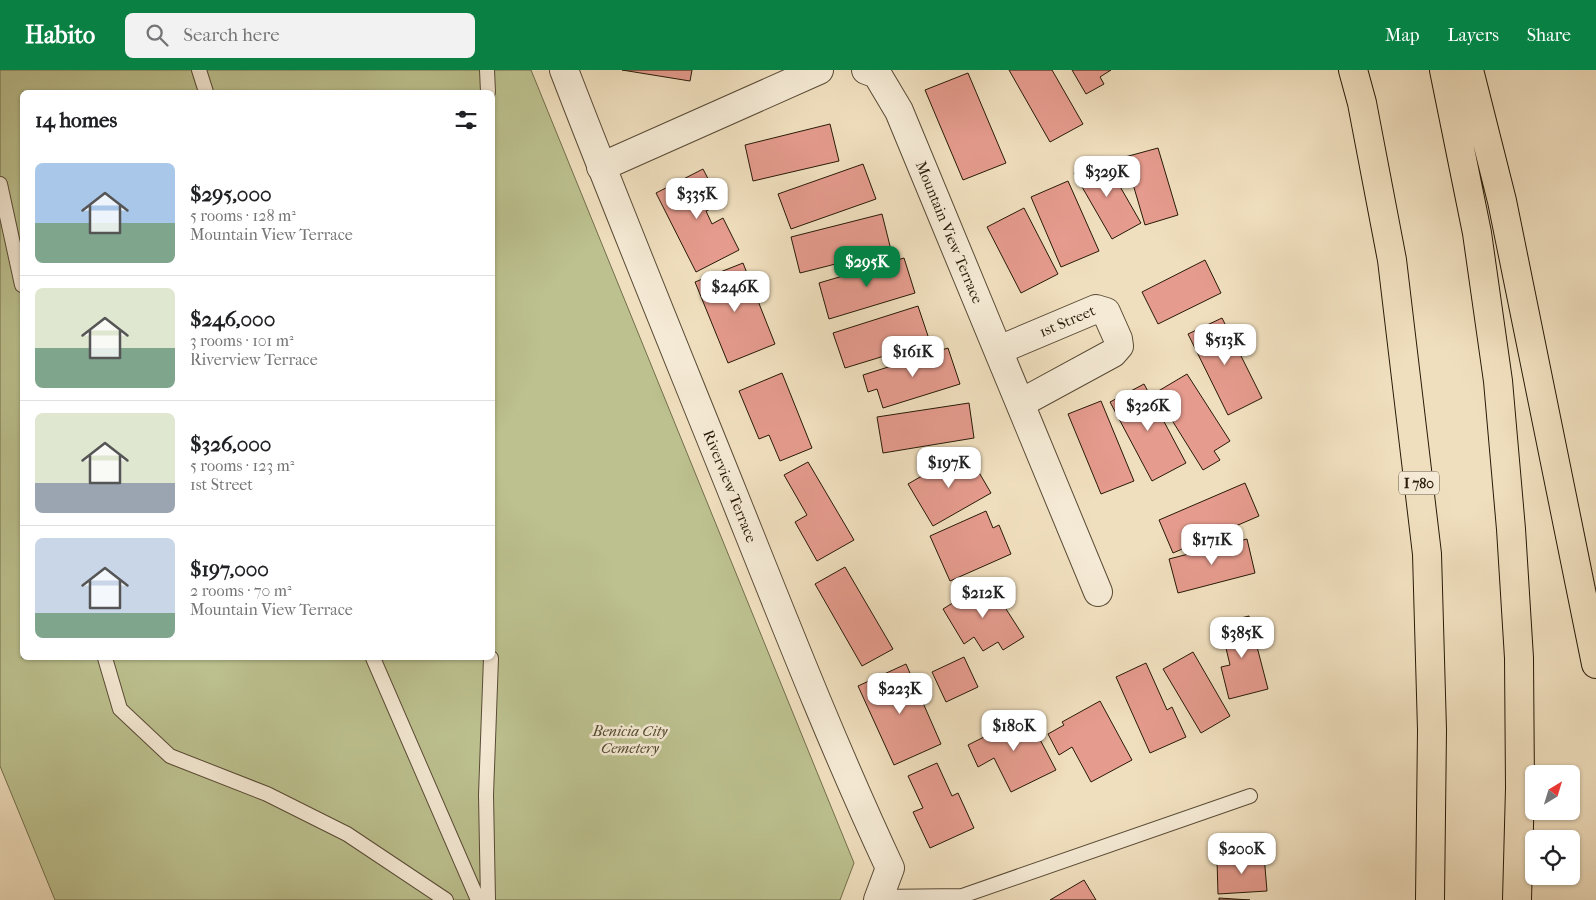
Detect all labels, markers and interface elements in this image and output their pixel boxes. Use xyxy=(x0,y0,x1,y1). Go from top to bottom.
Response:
search box xyxy=(125,13,475,58)
text: Habito xyxy=(25,21,95,49)
icon: search xyxy=(143,21,171,49)
text: Search here xyxy=(183,24,280,46)
text: Map xyxy=(1385,25,1419,46)
text: Layers xyxy=(1447,25,1499,46)
text: Share xyxy=(1527,25,1571,46)
icon: filters xyxy=(452,106,480,134)
text: 14 homes xyxy=(35,108,117,132)
pin: $329K xyxy=(1072,156,1142,198)
street label: Mountain View Terrace xyxy=(912,158,987,307)
text: $329K xyxy=(1085,162,1129,181)
pin: $335K xyxy=(662,178,732,220)
text: $295,000 xyxy=(190,182,272,206)
icon: home xyxy=(75,183,135,243)
text: $335K xyxy=(677,184,717,203)
text: 5 rooms · 128 m² xyxy=(190,206,296,225)
text: Mountain View Terrace xyxy=(190,225,353,244)
pin: $295K xyxy=(832,246,902,288)
text: $295K xyxy=(845,252,889,271)
pin: $246K xyxy=(700,270,770,313)
text: $246K xyxy=(712,277,758,296)
street label: 1st Street xyxy=(1036,301,1098,341)
text: $246,000 xyxy=(190,307,275,331)
icon: home xyxy=(75,308,135,368)
pin: $513K xyxy=(1190,324,1260,366)
text: $513K xyxy=(1205,330,1245,349)
text: 3 rooms · 101 m² xyxy=(190,331,293,350)
pin: $161K xyxy=(878,336,948,378)
text: $161K xyxy=(893,342,933,361)
text: Riverview Terrace xyxy=(190,350,318,369)
pin: $326K xyxy=(1113,390,1183,432)
text: $326K xyxy=(1126,396,1170,415)
street label: Riverview Terrace xyxy=(699,427,761,546)
text: $326,000 xyxy=(190,432,271,456)
icon: home xyxy=(75,433,135,493)
pin: $197K xyxy=(914,446,984,489)
text: $197K xyxy=(928,453,970,472)
text: 5 rooms · 123 m² xyxy=(190,456,294,475)
road number: I 780 xyxy=(1399,472,1439,494)
text: 1st Street xyxy=(190,475,253,494)
pin: $171K xyxy=(1177,524,1247,566)
text: $171K xyxy=(1192,530,1232,549)
text: $197,000 xyxy=(190,557,269,581)
icon: home xyxy=(75,558,135,618)
pin: $212K xyxy=(948,576,1018,619)
text: 2 rooms · 70 m² xyxy=(190,581,292,600)
text: $212K xyxy=(962,583,1004,602)
text: Mountain View Terrace xyxy=(190,600,353,619)
pin: $385K xyxy=(1207,616,1277,659)
text: $385K xyxy=(1221,623,1263,642)
pin: $223K xyxy=(865,672,935,715)
text: $223K xyxy=(878,679,922,698)
pin: $180K xyxy=(979,710,1049,752)
text: $180K xyxy=(992,716,1036,735)
park label: Benicia City Cemetery xyxy=(592,722,668,757)
north arrow xyxy=(1525,765,1580,820)
map controls xyxy=(1525,765,1580,885)
button: locate xyxy=(1525,830,1580,885)
pin: $200K xyxy=(1207,832,1277,875)
text: $200K xyxy=(1219,839,1265,858)

